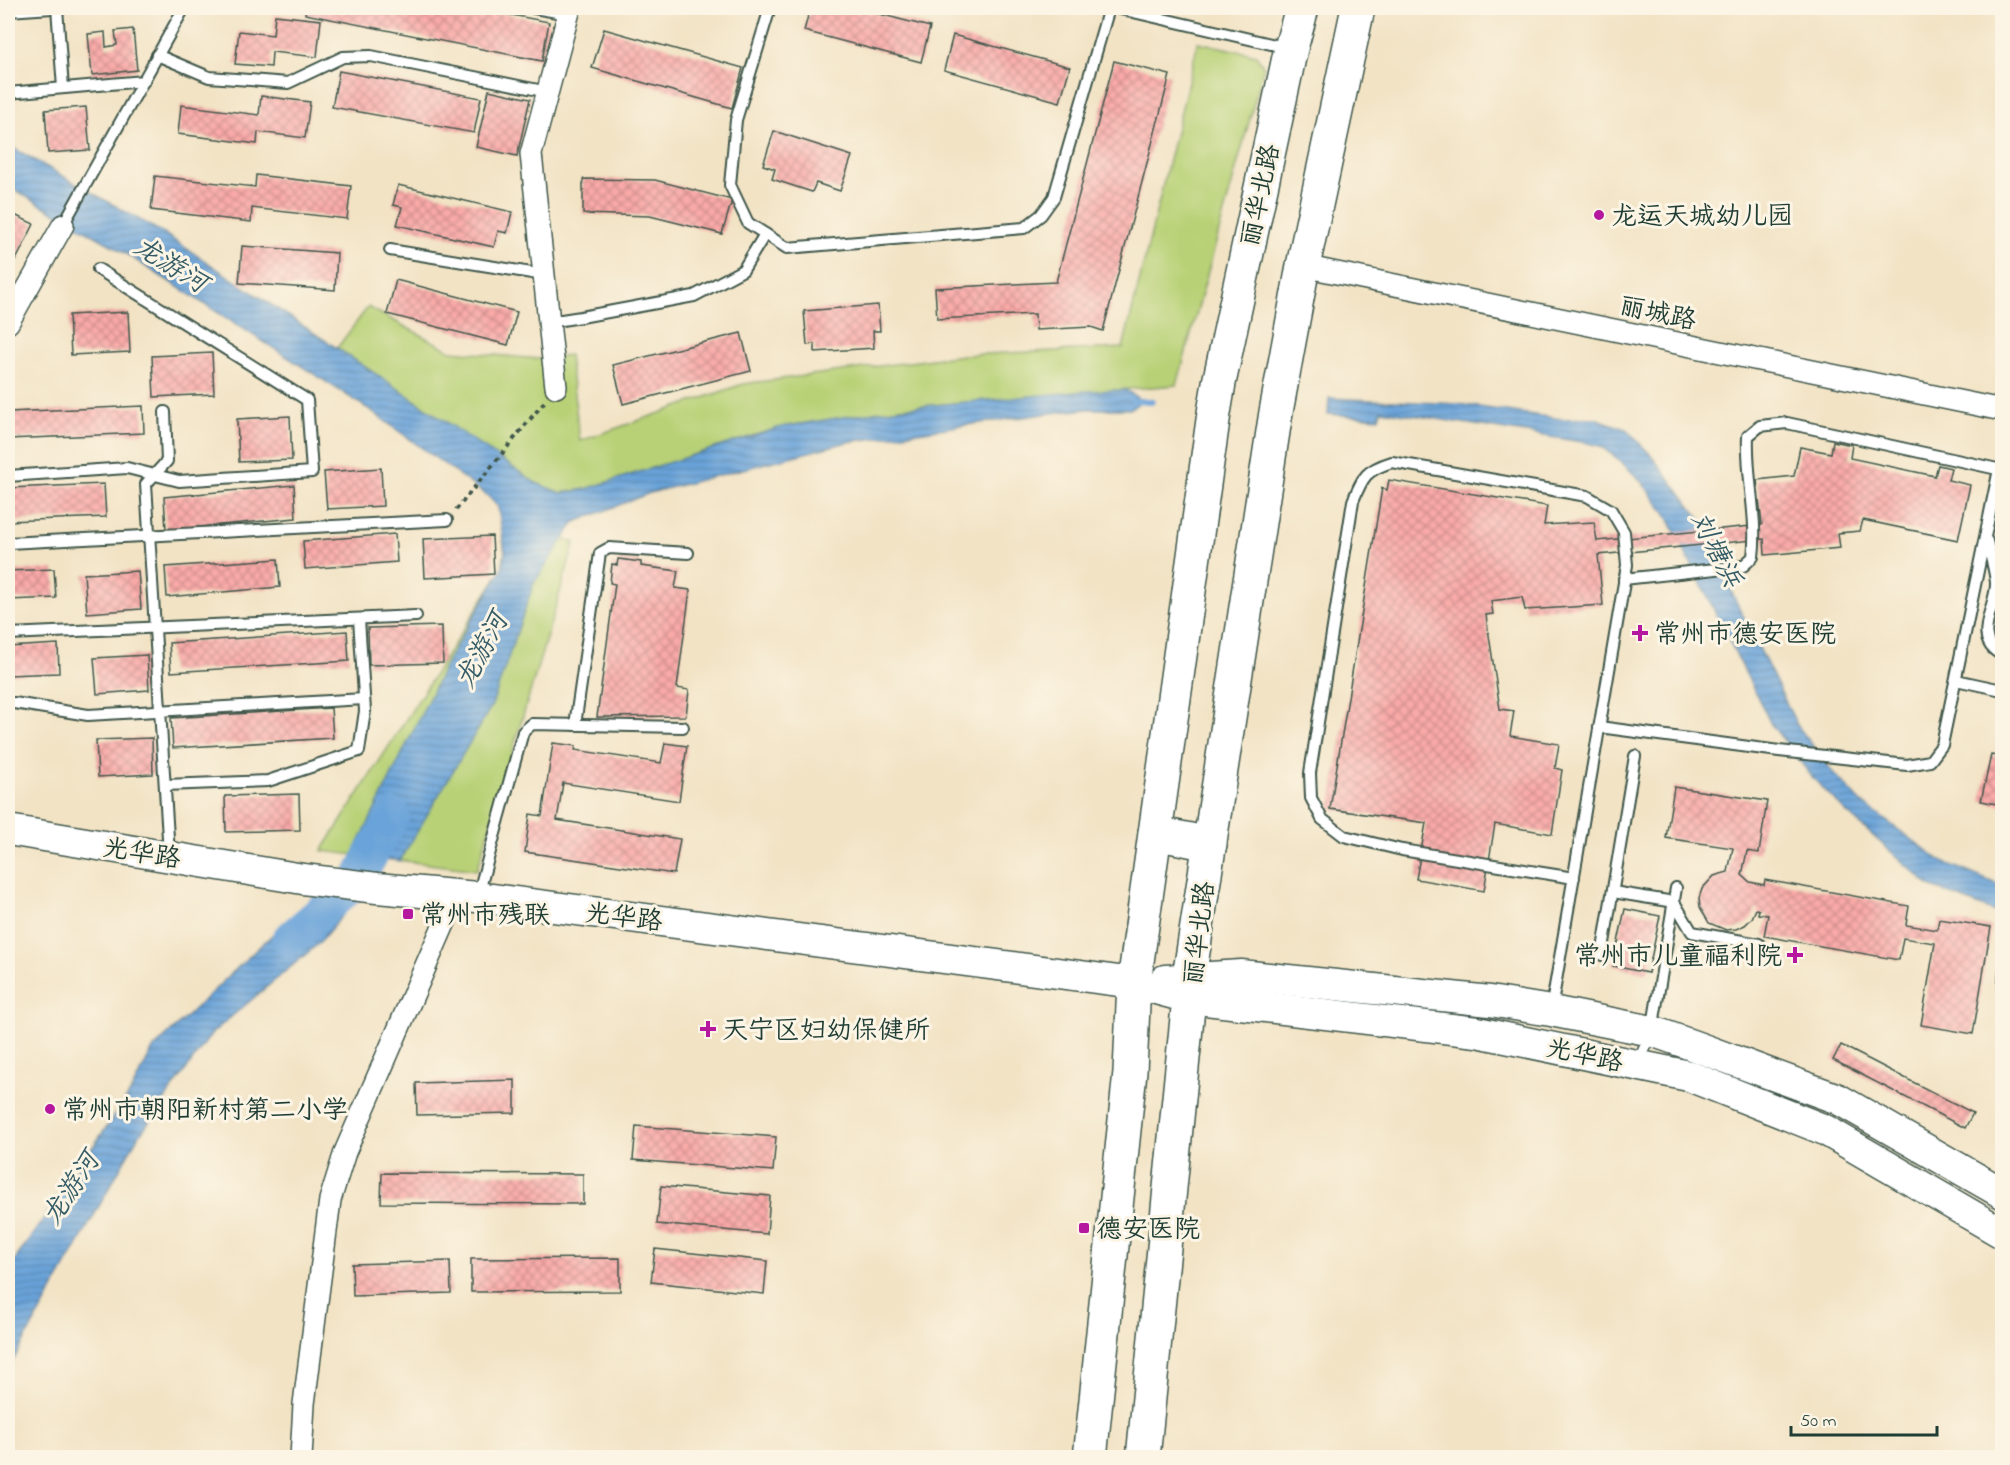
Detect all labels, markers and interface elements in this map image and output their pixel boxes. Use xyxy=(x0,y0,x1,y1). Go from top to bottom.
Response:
street label: 丽华北路 xyxy=(1233,141,1291,250)
place label: 龙运天城幼儿园 xyxy=(1611,199,1793,237)
marker: 龙运天城幼儿园 xyxy=(1592,208,1606,222)
water label: 龙游河 xyxy=(125,228,218,306)
street label: 丽城路 xyxy=(1615,288,1699,342)
water label: 刘塘浜 xyxy=(1679,505,1751,596)
water label: 龙游河 xyxy=(447,603,521,696)
place label: 常州市德安医院 xyxy=(1654,617,1836,655)
marker: 常州市德安医院 xyxy=(1631,624,1649,642)
street label: 光华路 xyxy=(100,830,183,880)
street label: 丽华北路 xyxy=(1176,879,1226,987)
street label: 光华路 xyxy=(583,895,665,943)
place label: 常州市残联 xyxy=(420,898,550,936)
marker: 常州市残联 xyxy=(401,907,415,921)
place label: 常州市儿童福利院 xyxy=(1574,939,1782,977)
marker: 常州市儿童福利院 xyxy=(1786,946,1804,964)
place label: 天宁区妇幼保健所 xyxy=(722,1013,930,1051)
marker: 天宁区妇幼保健所 xyxy=(699,1020,717,1038)
street label: 光华路 xyxy=(1542,1030,1626,1084)
place label: 常州市朝阳新村第二小学 xyxy=(62,1093,348,1131)
marker: 常州市朝阳新村第二小学 xyxy=(43,1102,57,1116)
water label: 龙游河 xyxy=(34,1141,113,1234)
place label: 德安医院 xyxy=(1096,1212,1200,1250)
marker: 德安医院 xyxy=(1077,1221,1091,1235)
scale bar xyxy=(1791,1399,1936,1437)
text: 50 m xyxy=(1800,1409,1837,1435)

